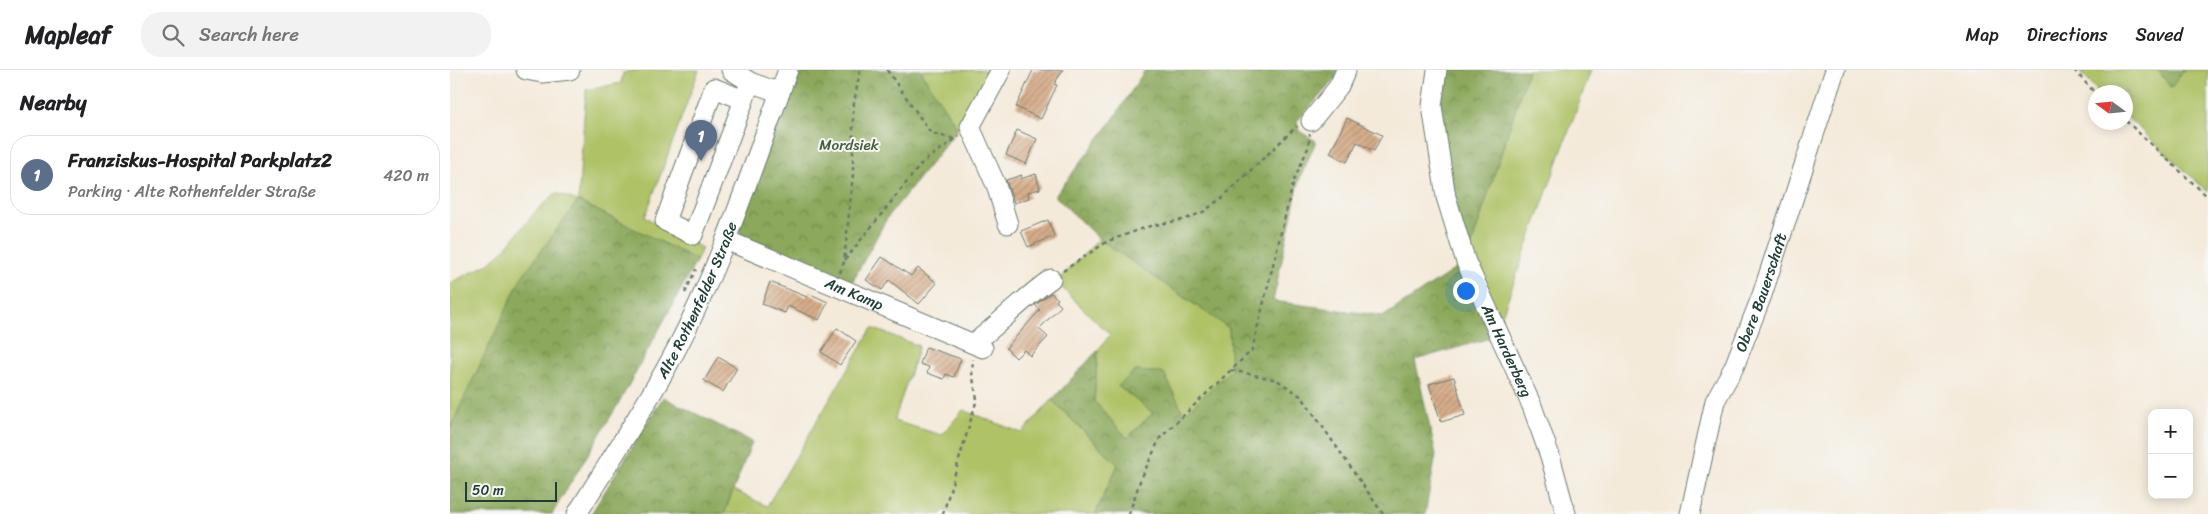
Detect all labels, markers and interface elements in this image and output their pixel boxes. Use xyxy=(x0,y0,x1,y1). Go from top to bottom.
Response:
search box xyxy=(141,12,491,57)
text: Mapleaf xyxy=(25,14,111,56)
text: Search here xyxy=(199,18,299,51)
text: Map xyxy=(1966,19,1999,51)
text: Directions xyxy=(2027,19,2108,51)
text: Saved xyxy=(2136,19,2183,51)
icon: search xyxy=(159,21,187,49)
text: Nearby xyxy=(20,84,86,122)
north arrow xyxy=(2088,85,2133,130)
pin: 1 xyxy=(685,120,717,161)
park label: Mordsiek xyxy=(819,132,880,158)
text: Franziskus-Hospital Parkplatz2 xyxy=(68,144,332,177)
text: 1 xyxy=(34,161,40,190)
text: 420 m xyxy=(383,161,429,190)
text: Parking · Alte Rothenfelder Straße xyxy=(68,177,316,206)
street label: Alte Rothenfelder Straße xyxy=(649,218,745,384)
street label: Obere Bauerschaft xyxy=(1728,229,1794,356)
street label: Am Kamp xyxy=(820,270,888,318)
your location xyxy=(1453,278,1479,304)
street label: Am Harderberg xyxy=(1474,299,1540,402)
map controls xyxy=(2148,409,2193,499)
button: + xyxy=(2148,409,2193,454)
button: − xyxy=(2148,454,2193,499)
text: 50 m xyxy=(472,478,504,503)
scale bar xyxy=(465,479,558,502)

